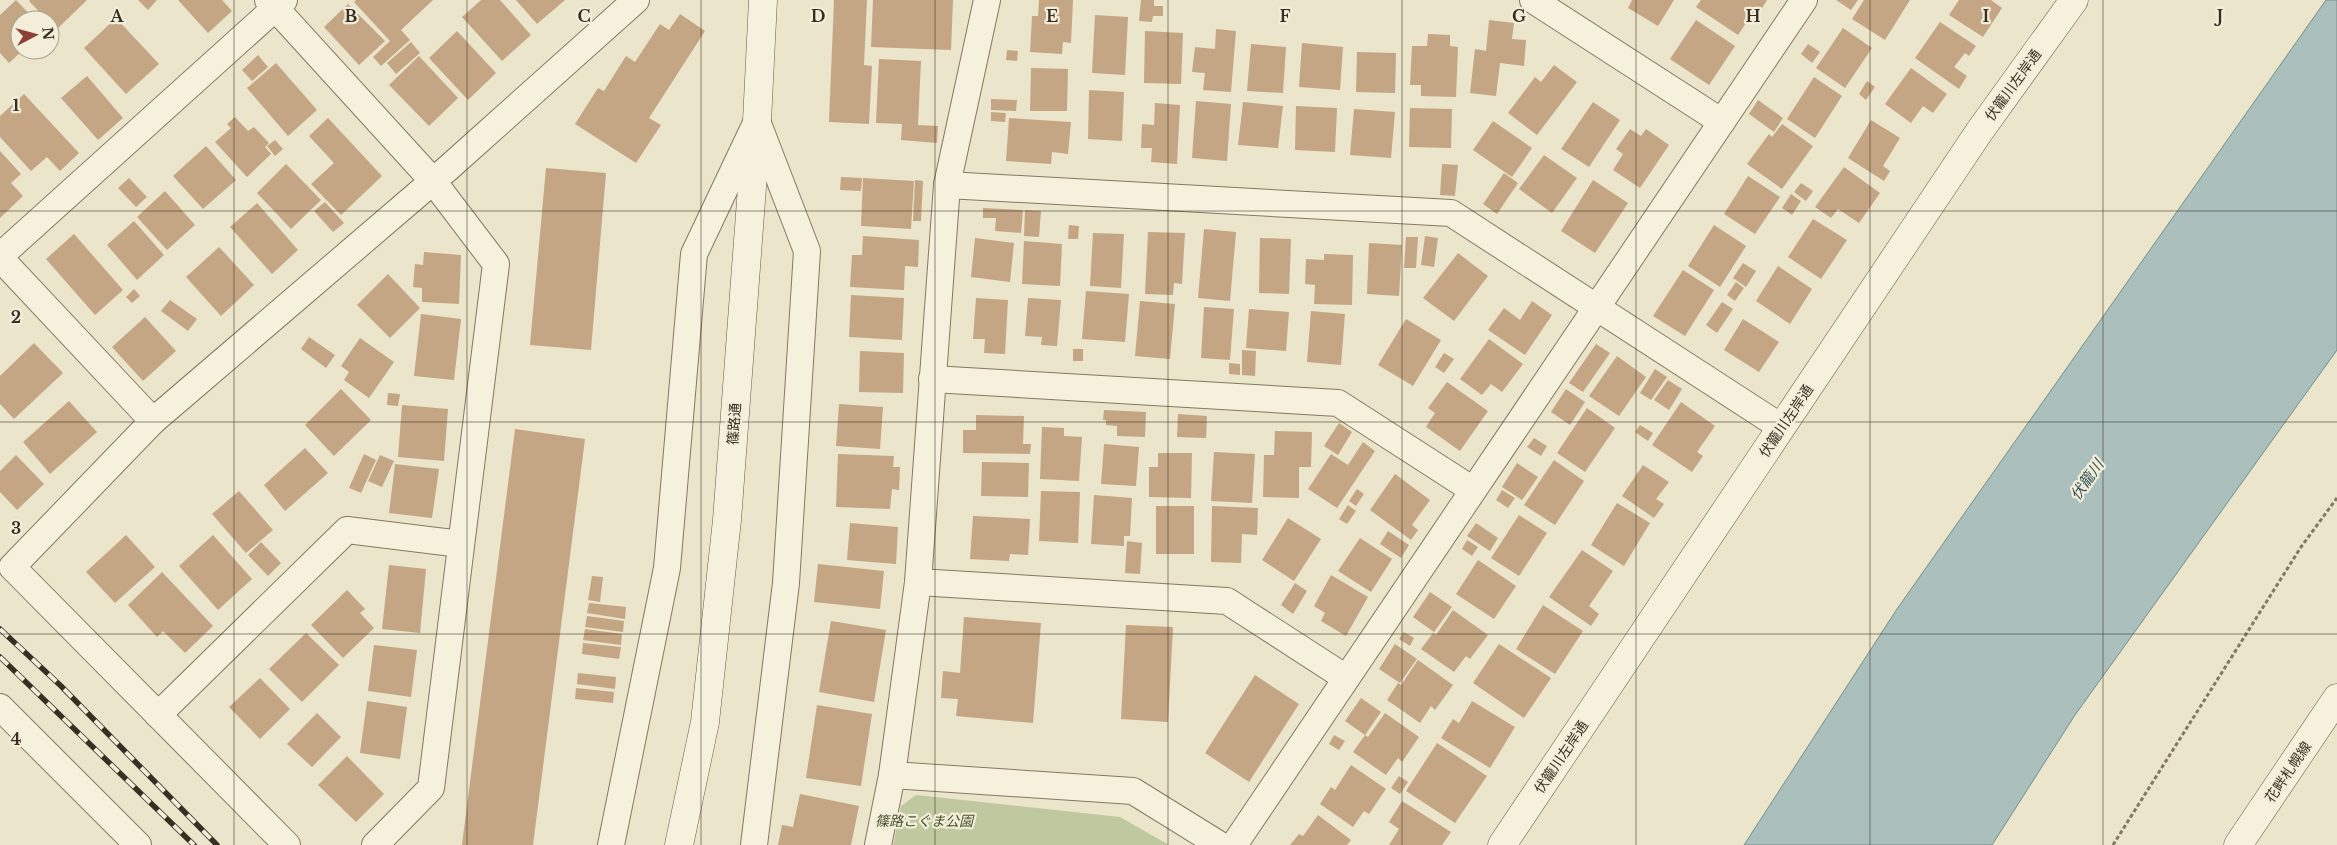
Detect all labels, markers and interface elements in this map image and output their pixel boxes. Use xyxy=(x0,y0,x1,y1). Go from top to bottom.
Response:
text: A xyxy=(110,6,125,26)
text: B xyxy=(345,6,358,26)
text: C xyxy=(577,6,591,26)
text: D xyxy=(811,6,825,26)
text: E xyxy=(1046,6,1058,26)
text: F xyxy=(1279,6,1291,26)
text: G xyxy=(1512,6,1526,26)
text: H xyxy=(1745,6,1761,26)
text: I xyxy=(1983,6,1990,26)
text: J xyxy=(2214,6,2223,26)
north arrow xyxy=(10,10,60,60)
text: N xyxy=(38,26,58,41)
street label: 伏籠川左岸通 xyxy=(1981,46,2045,124)
text: 1 xyxy=(13,95,20,115)
text: 2 xyxy=(11,307,21,327)
street label: 伏籠川左岸通 xyxy=(1755,381,1817,461)
street label: 篠路通 xyxy=(724,402,744,446)
water label: 伏籠川 xyxy=(2066,454,2108,504)
text: 3 xyxy=(11,518,21,538)
street label: 伏籠川左岸通 xyxy=(1530,717,1592,797)
text: 4 xyxy=(11,729,21,749)
street label: 花畔札幌線 xyxy=(2261,738,2315,806)
park label: 篠路こぐま公園 xyxy=(875,812,975,830)

